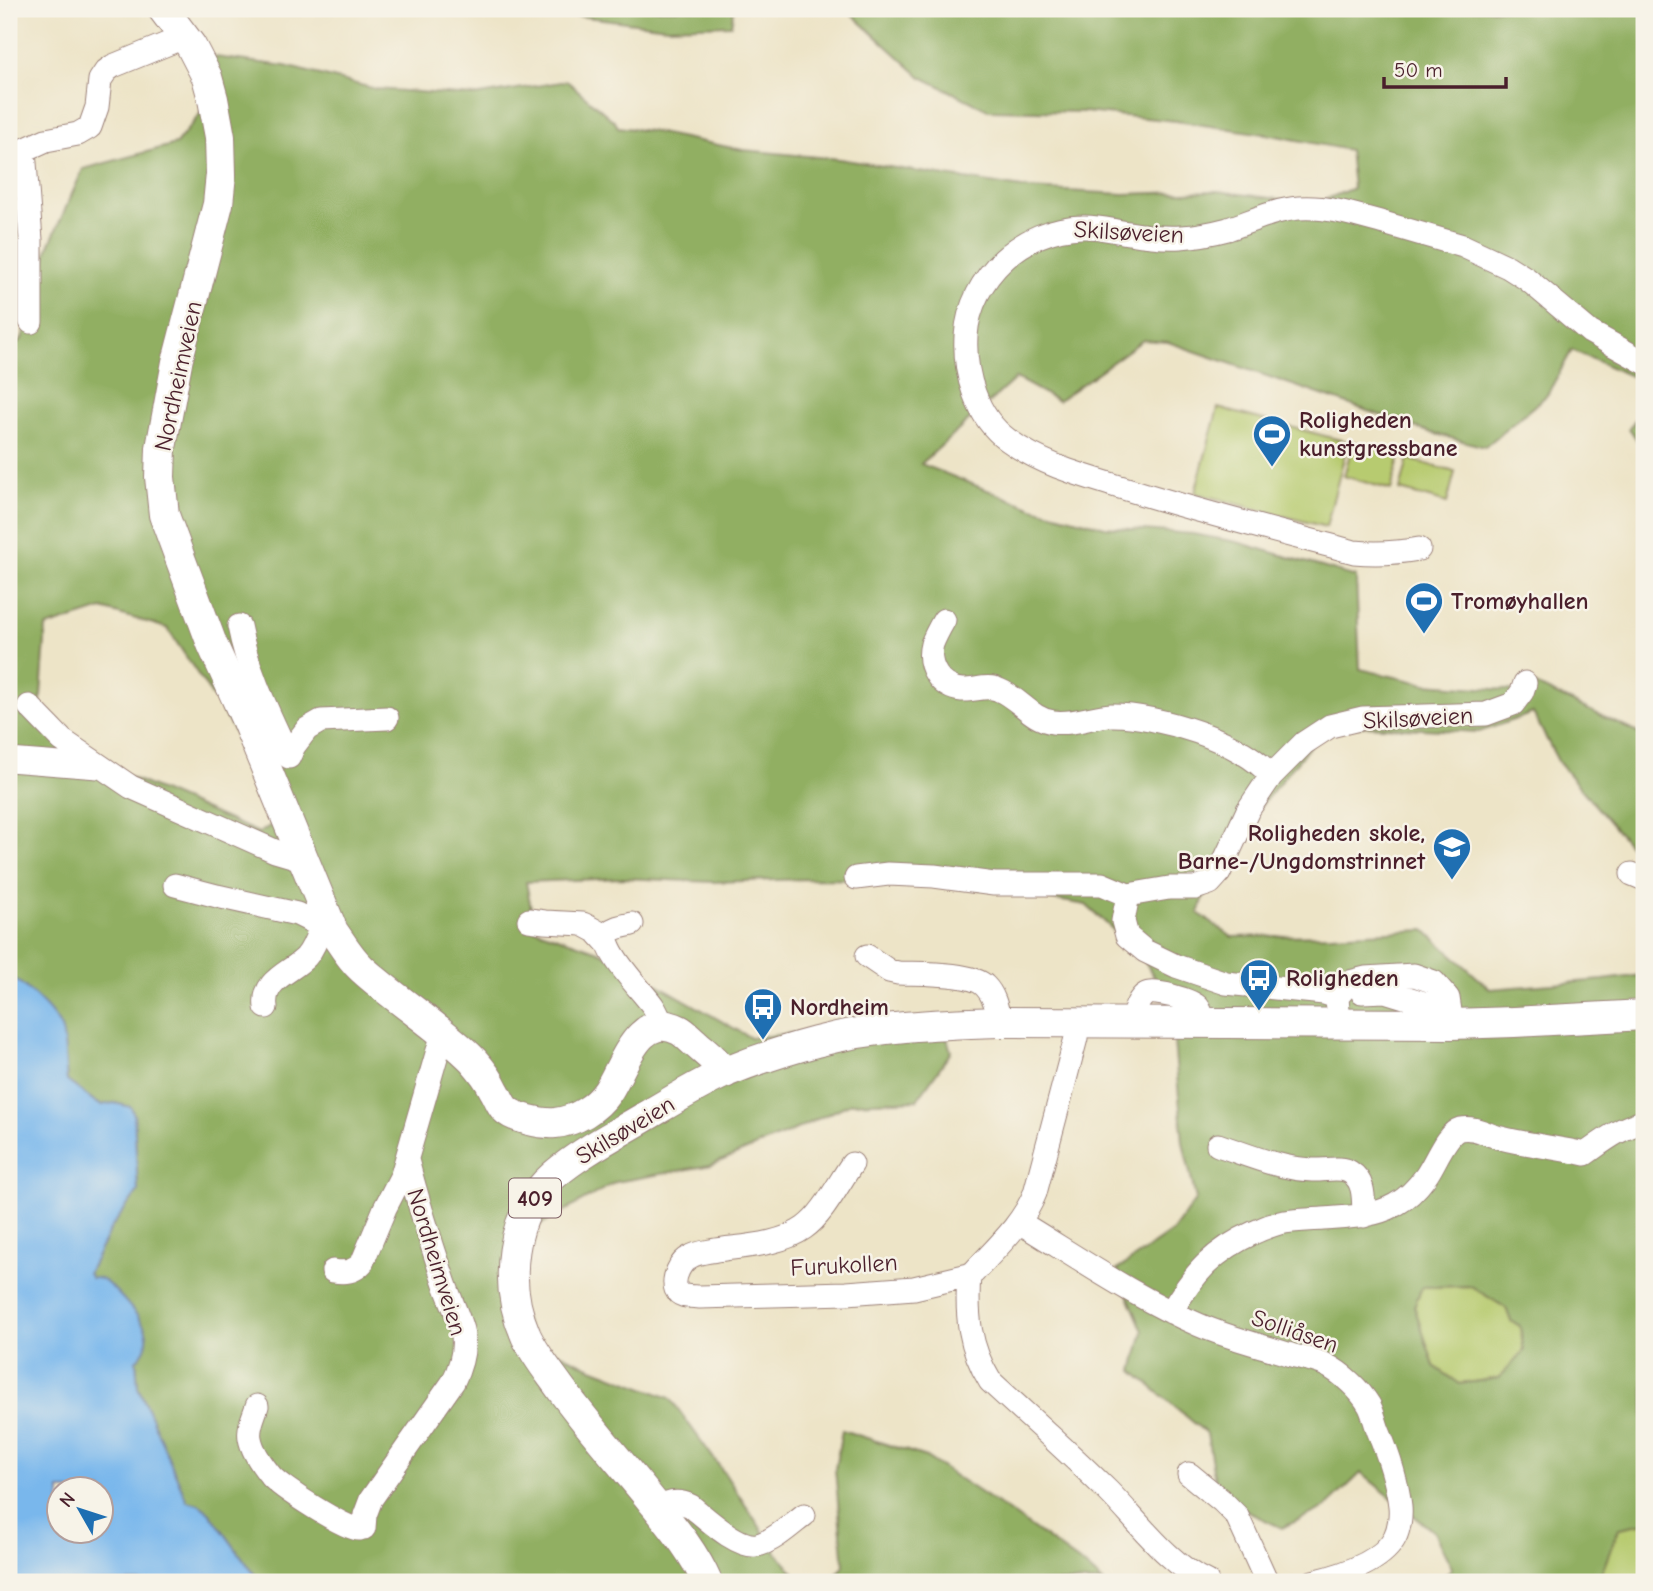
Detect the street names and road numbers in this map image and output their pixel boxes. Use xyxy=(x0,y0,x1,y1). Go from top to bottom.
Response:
street label: Skilsøveien xyxy=(1073,215,1185,249)
street label: Nordheimveien xyxy=(148,298,208,454)
street label: Skilsøveien xyxy=(1362,701,1474,735)
street label: Skilsøveien xyxy=(571,1090,679,1170)
road number: 409 xyxy=(509,1178,561,1218)
street label: Nordheimveien xyxy=(401,1185,473,1339)
street label: Furukollen xyxy=(790,1248,898,1282)
street label: Solliåsen xyxy=(1248,1303,1342,1359)

